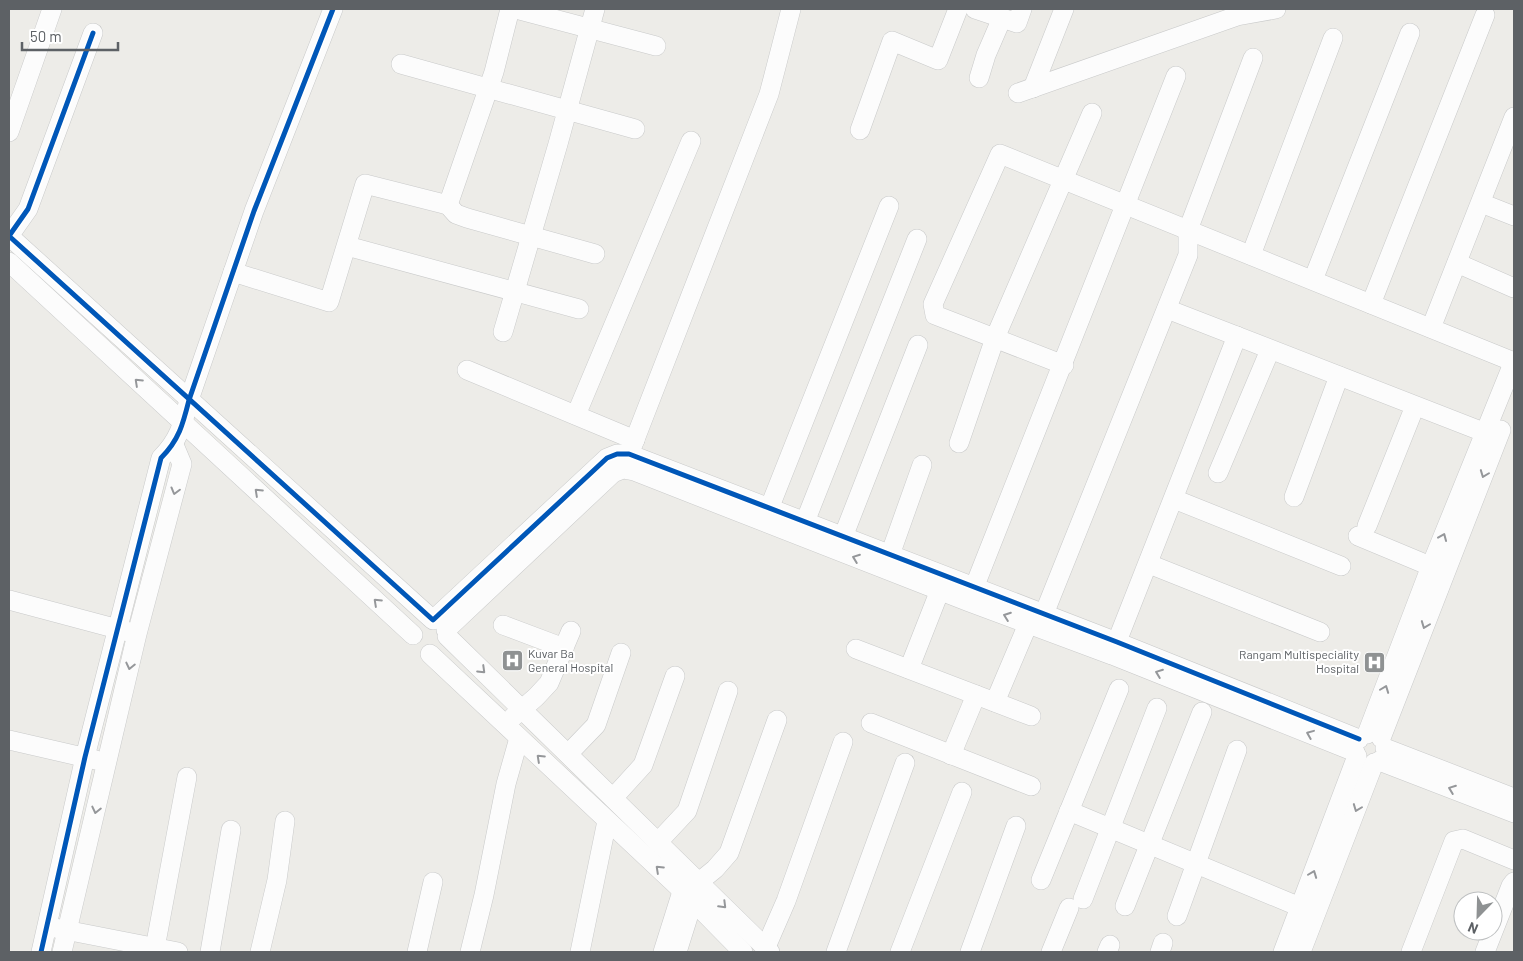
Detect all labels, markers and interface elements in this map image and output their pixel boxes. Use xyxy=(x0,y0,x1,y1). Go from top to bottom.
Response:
scale bar xyxy=(22,20,119,52)
text: 50 m xyxy=(30,27,62,45)
one-way arrow xyxy=(135,379,144,388)
one-way arrow xyxy=(1480,469,1490,478)
one-way arrow xyxy=(170,487,181,496)
one-way arrow xyxy=(254,489,263,498)
one-way arrow xyxy=(1437,533,1448,542)
one-way arrow xyxy=(852,554,860,564)
one-way arrow xyxy=(374,599,383,608)
one-way arrow xyxy=(1003,612,1012,622)
one-way arrow xyxy=(1420,621,1430,629)
place label: Kuvar Ba General Hospital xyxy=(528,646,613,674)
place label: Rangam Multispeciality Hospital xyxy=(1239,647,1359,675)
hospital icon: Kuvar Ba General Hospital xyxy=(500,649,524,673)
hospital icon: Rangam Multispeciality Hospital xyxy=(1363,650,1387,674)
one-way arrow xyxy=(125,661,136,670)
one-way arrow xyxy=(476,664,485,673)
one-way arrow xyxy=(1155,669,1164,680)
one-way arrow xyxy=(1379,685,1389,693)
one-way arrow xyxy=(1306,729,1315,740)
one-way arrow xyxy=(537,755,546,764)
one-way arrow xyxy=(1449,785,1457,795)
one-way arrow xyxy=(1352,803,1363,812)
one-way arrow xyxy=(91,805,102,814)
one-way arrow xyxy=(655,866,664,875)
one-way arrow xyxy=(1307,870,1317,879)
north arrow xyxy=(1453,891,1503,941)
one-way arrow xyxy=(717,899,726,908)
text: N xyxy=(1465,919,1480,938)

